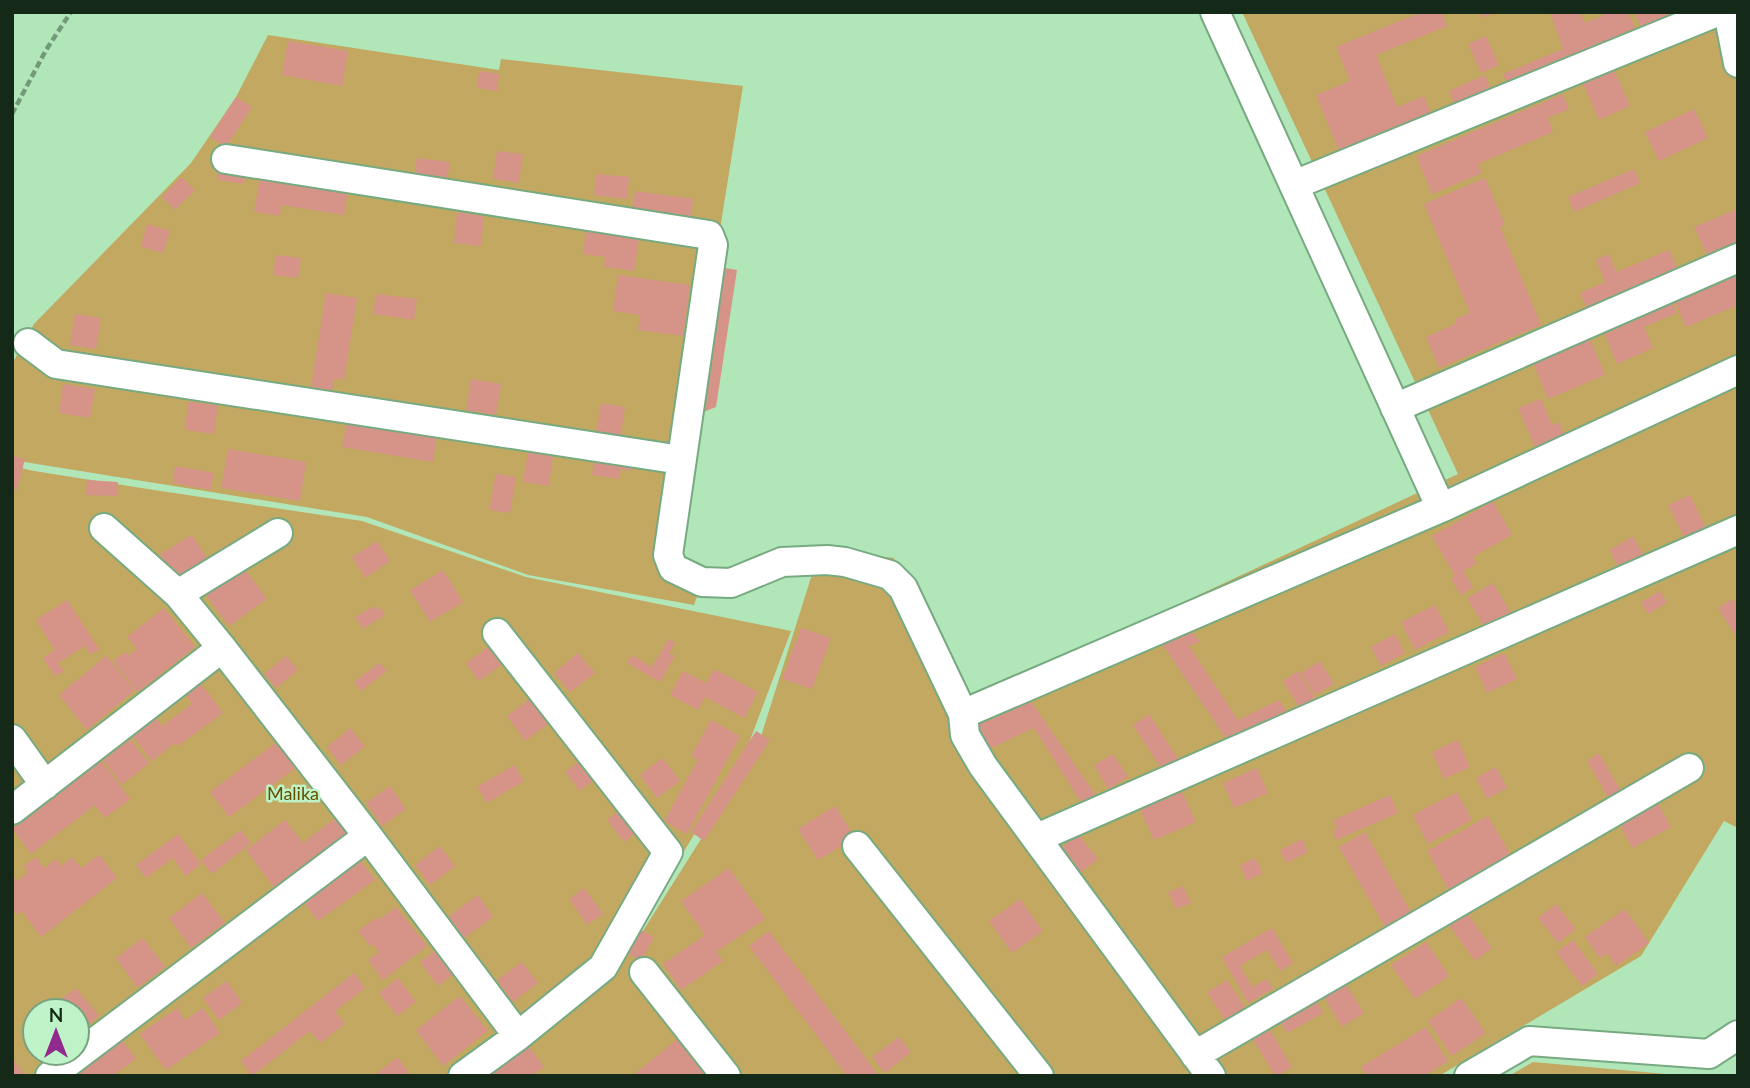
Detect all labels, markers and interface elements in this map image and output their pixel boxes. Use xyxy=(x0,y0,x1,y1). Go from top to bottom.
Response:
park label: Malika xyxy=(267,782,319,804)
north arrow xyxy=(21,997,91,1067)
text: N xyxy=(49,1003,63,1026)

